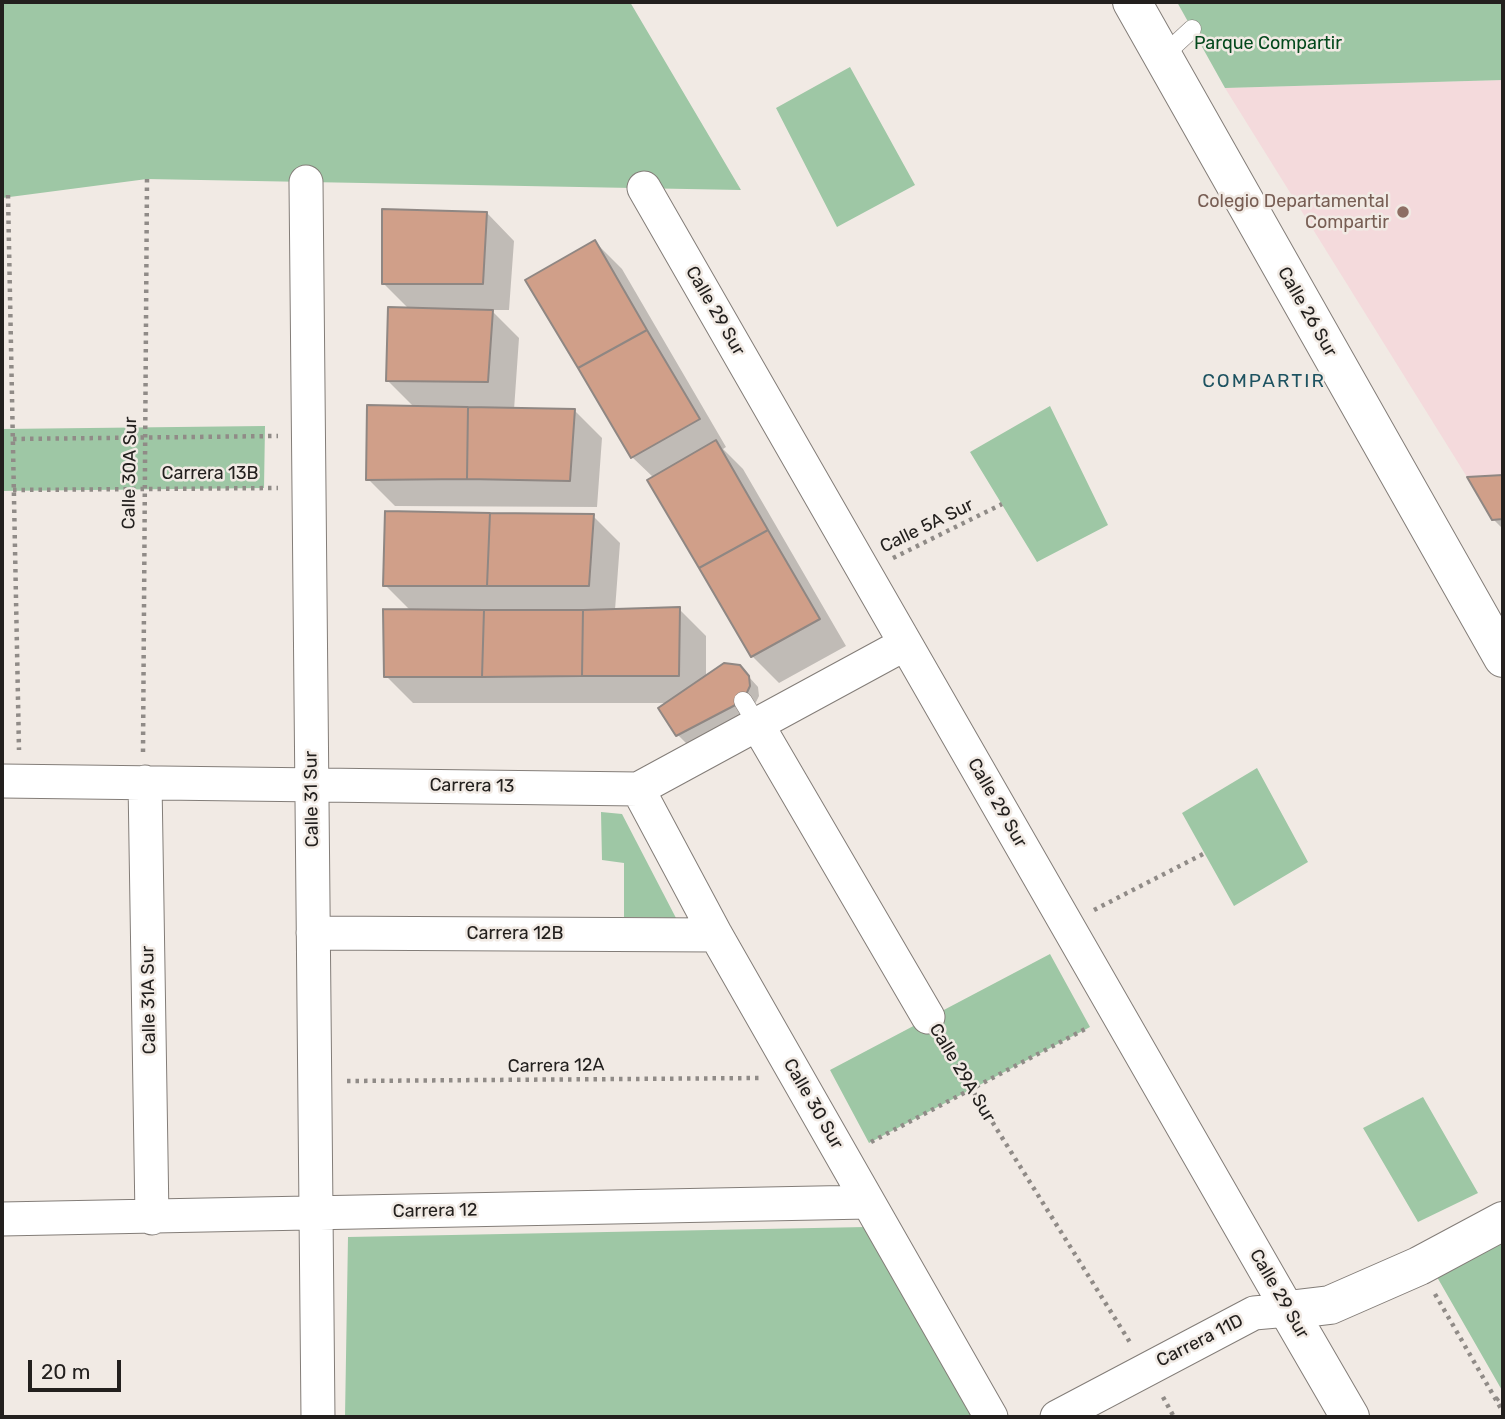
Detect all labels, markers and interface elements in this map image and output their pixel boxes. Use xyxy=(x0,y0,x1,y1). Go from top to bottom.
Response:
park label: Parque Compartir xyxy=(1194,33,1342,55)
place label: Colegio Departamental Compartir xyxy=(1197,191,1389,234)
marker: Colegio Departamental Compartir xyxy=(1395,204,1411,220)
street label: Calle 29 Sur xyxy=(681,262,749,360)
street label: Calle 26 Sur xyxy=(1273,263,1341,361)
district label: COMPARTIR xyxy=(1203,371,1325,393)
street label: Calle 30A Sur xyxy=(118,416,142,530)
street label: Carrera 13B xyxy=(161,463,259,485)
street label: Calle 5A Sur xyxy=(877,494,977,558)
street label: Calle 31 Sur xyxy=(300,750,324,848)
street label: Calle 29 Sur xyxy=(963,754,1031,852)
street label: Carrera 13 xyxy=(429,774,515,798)
street label: Carrera 12B xyxy=(467,923,563,945)
street label: Calle 31A Sur xyxy=(137,945,161,1055)
street label: Calle 29A Sur xyxy=(924,1020,1000,1126)
street label: Carrera 12A xyxy=(507,1054,605,1078)
street label: Calle 30 Sur xyxy=(778,1055,848,1153)
street label: Carrera 12 xyxy=(392,1199,478,1223)
street label: Calle 29 Sur xyxy=(1245,1245,1313,1343)
street label: Carrera 11D xyxy=(1153,1310,1247,1372)
scale bar xyxy=(32,1346,124,1390)
text: 20 m xyxy=(41,1359,90,1384)

